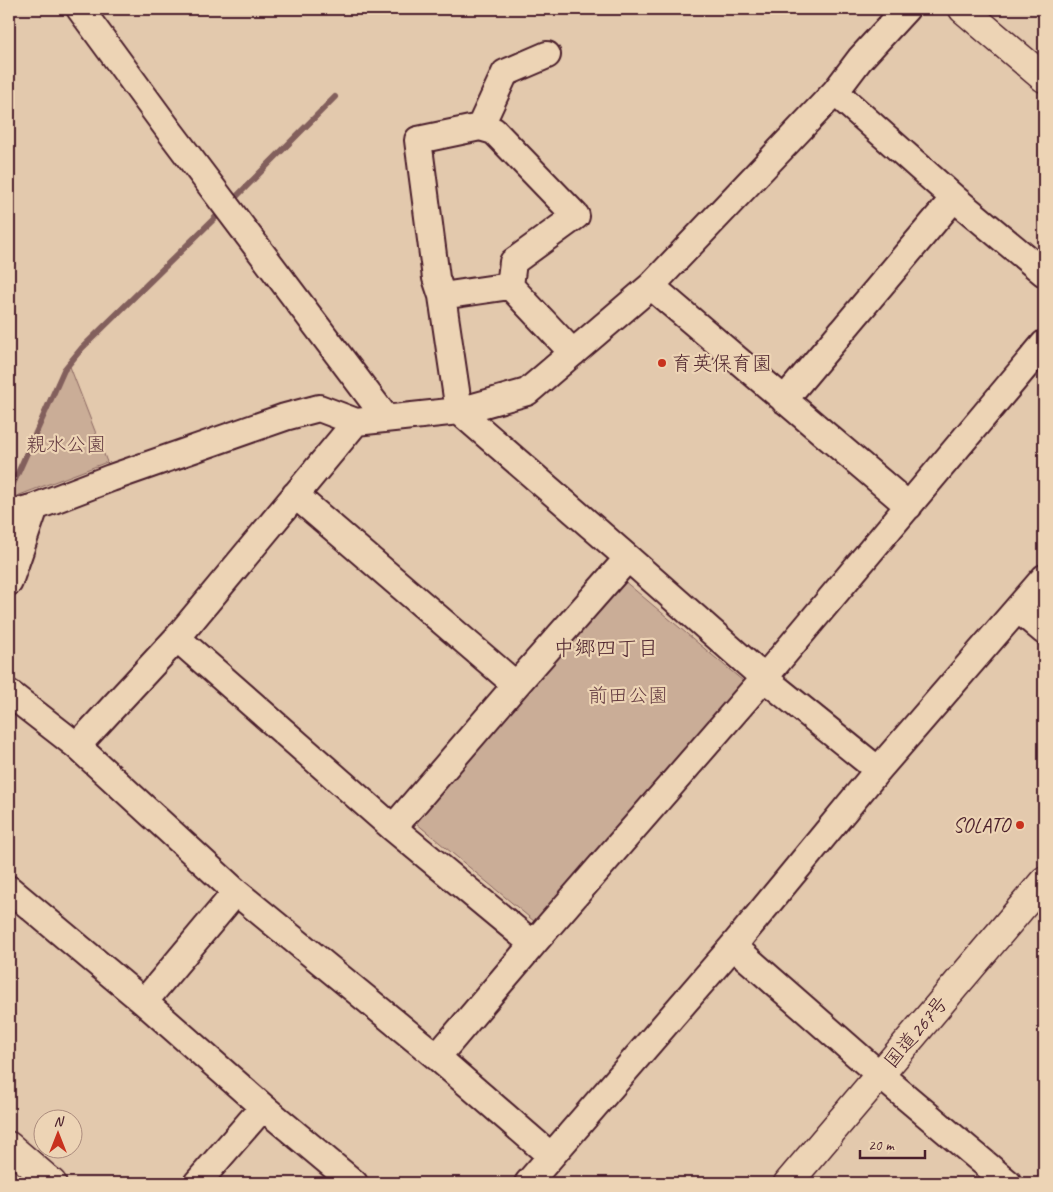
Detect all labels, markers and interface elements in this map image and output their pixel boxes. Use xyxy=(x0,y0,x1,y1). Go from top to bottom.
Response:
place label: 育英保育園 xyxy=(672,351,772,376)
marker: 育英保育園 xyxy=(656,357,668,369)
park label: 親水公園 xyxy=(26,432,106,457)
district label: 中郷四丁目 xyxy=(554,635,659,661)
park label: 前田公園 xyxy=(588,683,668,708)
place label: SOLATO xyxy=(953,813,1012,838)
marker: SOLATO xyxy=(1014,819,1026,831)
street label: 国道267号 xyxy=(878,991,954,1073)
north arrow xyxy=(32,1110,82,1160)
text: N xyxy=(54,1113,65,1130)
scale bar xyxy=(860,1127,926,1159)
text: 20 m xyxy=(868,1136,895,1155)

